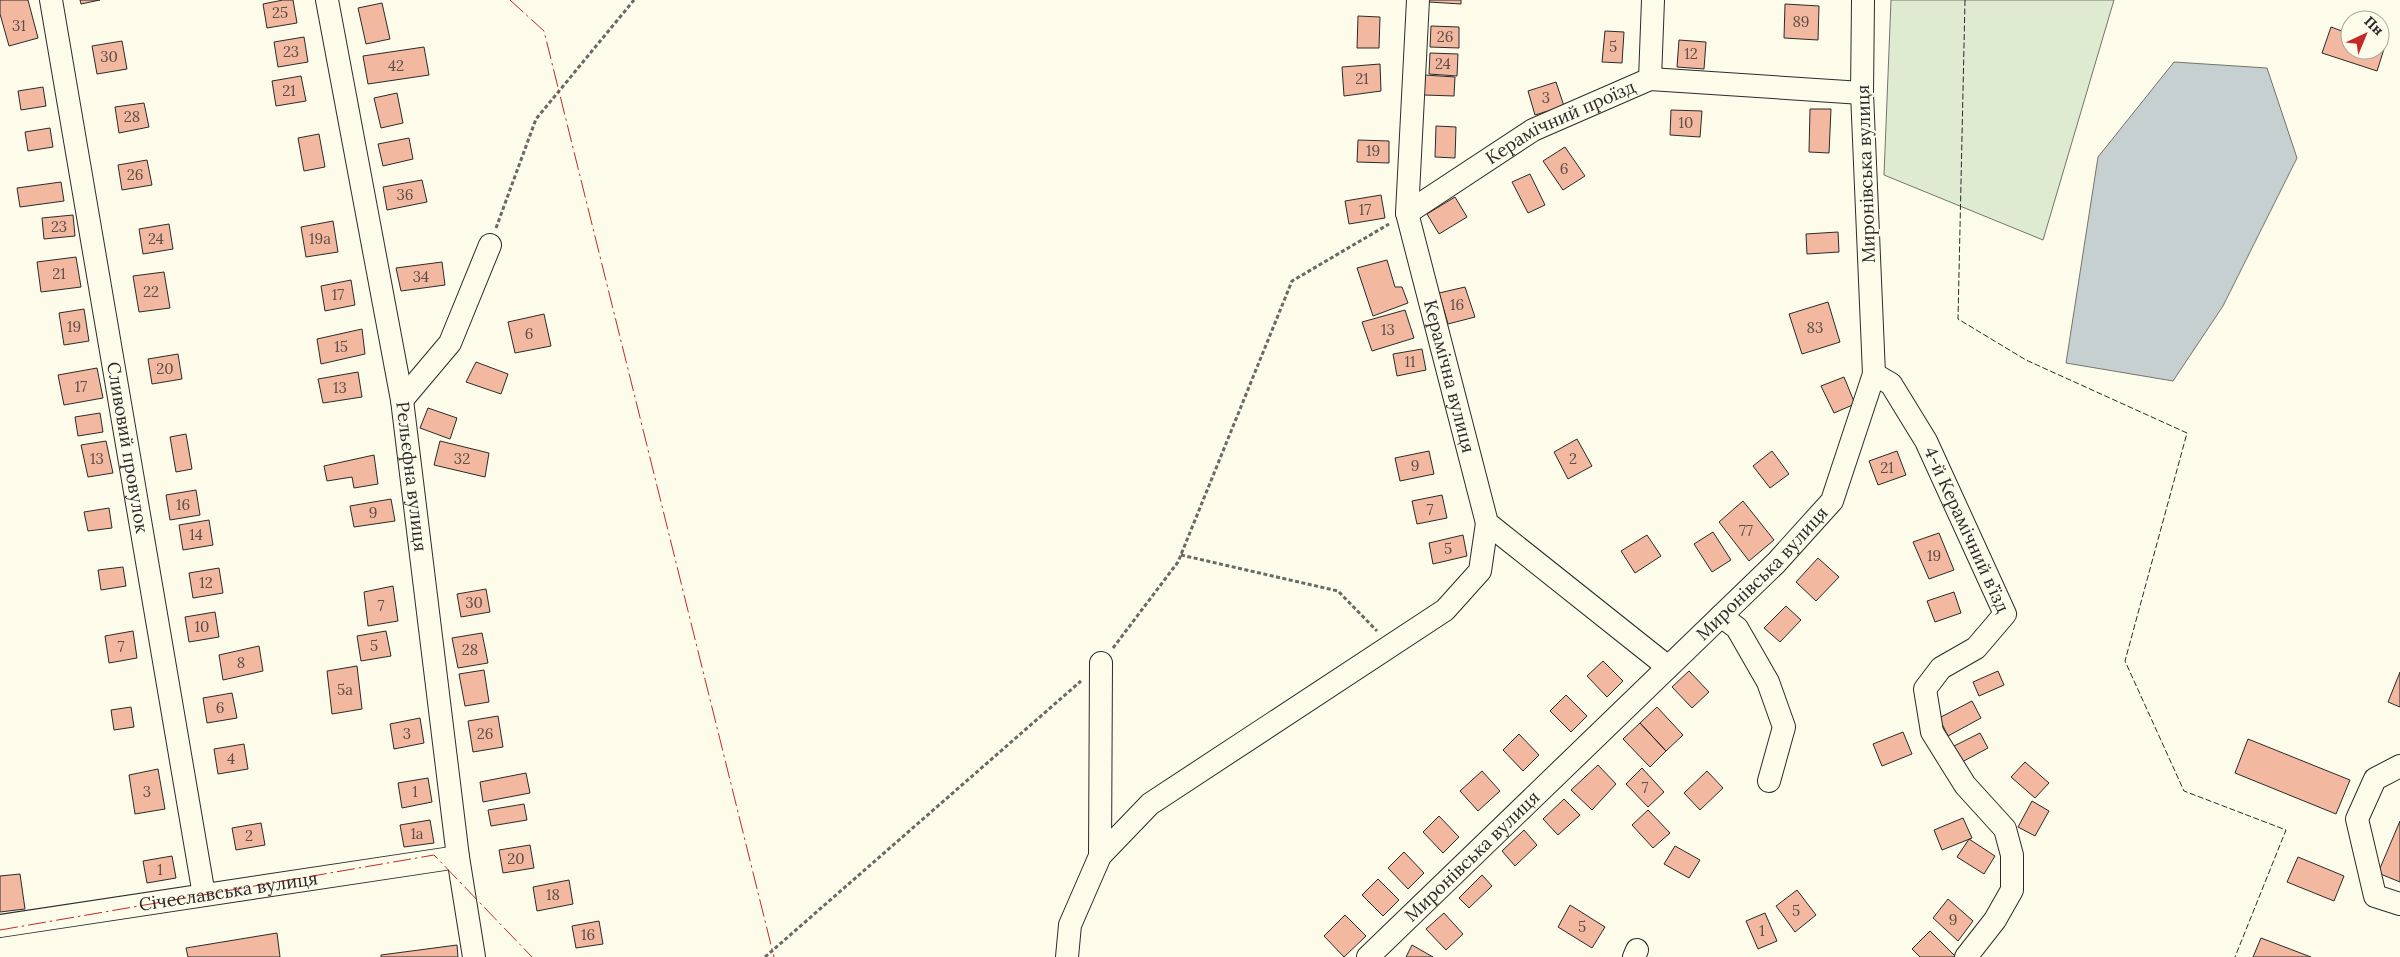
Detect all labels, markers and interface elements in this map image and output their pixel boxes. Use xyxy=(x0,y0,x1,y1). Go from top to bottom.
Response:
house number: 25 xyxy=(272,3,288,22)
north arrow xyxy=(2340,10,2390,60)
house number: 89 xyxy=(1793,12,1810,31)
text: Пн xyxy=(2360,12,2388,39)
house number: 31 xyxy=(12,16,26,35)
house number: 26 xyxy=(1437,27,1453,46)
house number: 5 xyxy=(1609,37,1617,56)
house number: 23 xyxy=(283,42,299,61)
house number: 12 xyxy=(1684,44,1698,63)
house number: 30 xyxy=(100,47,118,66)
house number: 24 xyxy=(1435,54,1451,73)
house number: 42 xyxy=(388,56,404,75)
house number: 21 xyxy=(1355,69,1369,88)
street label: Керамічний проїзд xyxy=(1481,75,1639,169)
house number: 21 xyxy=(282,81,296,100)
street label: Миронівська вулиця xyxy=(1851,84,1880,264)
house number: 3 xyxy=(1542,88,1550,107)
house number: 28 xyxy=(124,107,140,126)
house number: 10 xyxy=(1679,113,1693,132)
house number: 19 xyxy=(1366,141,1380,160)
house number: 6 xyxy=(1560,159,1568,178)
house number: 26 xyxy=(127,165,143,184)
house number: 36 xyxy=(396,185,414,204)
house number: 17 xyxy=(1359,200,1371,219)
house number: 23 xyxy=(51,217,67,236)
house number: 24 xyxy=(148,229,164,248)
house number: 19а xyxy=(309,229,331,248)
house number: 21 xyxy=(52,264,66,283)
house number: 34 xyxy=(413,267,429,286)
house number: 22 xyxy=(143,282,159,301)
house number: 17 xyxy=(332,285,344,304)
house number: 16 xyxy=(1450,295,1464,314)
street label: Керамічна вулиця xyxy=(1419,297,1480,455)
house number: 19 xyxy=(67,317,81,336)
house number: 83 xyxy=(1807,318,1823,337)
house number: 13 xyxy=(1381,320,1395,339)
house number: 6 xyxy=(525,324,533,343)
house number: 15 xyxy=(334,337,348,356)
house number: 11 xyxy=(1405,352,1415,371)
house number: 20 xyxy=(156,359,174,378)
street label: Сливовий провулок xyxy=(102,360,154,535)
house number: 17 xyxy=(75,377,87,396)
house number: 13 xyxy=(333,378,347,397)
street label: Рельєфна вулиця xyxy=(391,400,432,553)
street label: 4-й Керамічний в’їзд xyxy=(1919,443,2015,616)
house number: 13 xyxy=(90,449,104,468)
house number: 32 xyxy=(454,449,470,468)
house number: 2 xyxy=(1569,449,1577,468)
house number: 9 xyxy=(1411,456,1419,475)
house number: 21 xyxy=(1880,458,1894,477)
house number: 16 xyxy=(176,495,190,514)
house number: 7 xyxy=(1427,500,1434,519)
street label: Миронівська вулиця xyxy=(1691,501,1833,645)
house number: 9 xyxy=(369,503,377,522)
house number: 77 xyxy=(1739,521,1753,540)
house number: 14 xyxy=(189,525,203,544)
house number: 5 xyxy=(1444,539,1452,558)
house number: 19 xyxy=(1927,546,1941,565)
house number: 12 xyxy=(199,573,213,592)
house number: 30 xyxy=(465,593,483,612)
house number: 7 xyxy=(378,596,385,615)
house number: 10 xyxy=(195,617,209,636)
house number: 5 xyxy=(370,636,378,655)
house number: 7 xyxy=(118,637,125,656)
house number: 28 xyxy=(462,640,478,659)
house number: 8 xyxy=(237,653,245,672)
house number: 5а xyxy=(337,680,353,699)
house number: 6 xyxy=(216,698,224,717)
house number: 3 xyxy=(403,724,411,743)
house number: 26 xyxy=(477,724,493,743)
house number: 4 xyxy=(227,749,235,768)
house number: 7 xyxy=(1642,778,1649,797)
house number: 3 xyxy=(143,782,151,801)
house number: 1 xyxy=(412,782,418,801)
street label: Миронівська вулиця xyxy=(1400,786,1544,926)
house number: 1а xyxy=(410,824,424,843)
house number: 2 xyxy=(245,826,253,845)
house number: 20 xyxy=(507,849,525,868)
house number: 1 xyxy=(157,860,163,879)
street label: Січеславська вулиця xyxy=(137,866,319,916)
house number: 18 xyxy=(546,885,560,904)
house number: 5 xyxy=(1792,901,1800,920)
house number: 9 xyxy=(1949,910,1957,929)
house number: 5 xyxy=(1578,917,1586,936)
house number: 1 xyxy=(1759,921,1765,940)
house number: 16 xyxy=(581,925,595,944)

